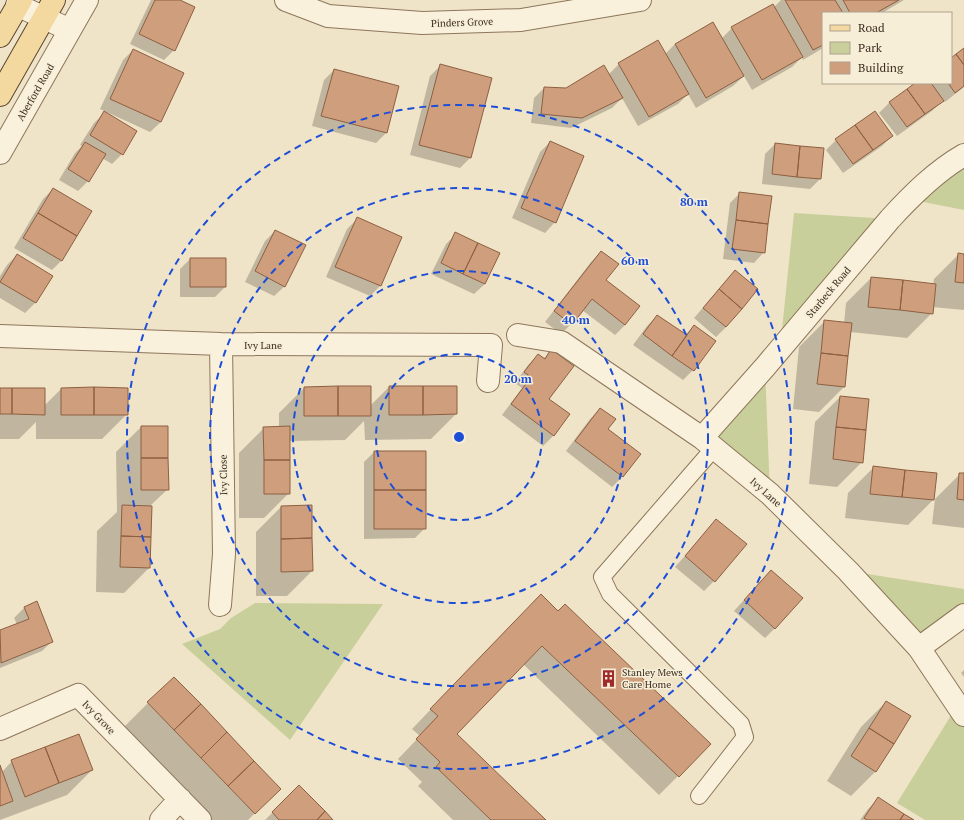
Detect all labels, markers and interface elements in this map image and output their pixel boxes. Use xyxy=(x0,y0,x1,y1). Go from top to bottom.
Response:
legend xyxy=(822,12,952,84)
street label: Pinders Grove xyxy=(431,15,493,30)
text: Road xyxy=(858,20,885,35)
text: Park xyxy=(858,40,883,55)
text: Building xyxy=(858,60,904,75)
street label: Aberford Road xyxy=(14,61,57,123)
text: 80 m xyxy=(680,194,708,209)
text: 60 m xyxy=(621,253,649,268)
street label: Starbeck Road xyxy=(803,264,854,321)
text: 40 m xyxy=(562,312,590,327)
street label: Ivy Lane xyxy=(244,339,282,352)
text: 20 m xyxy=(504,371,532,386)
centre of rings xyxy=(452,430,466,444)
street label: Ivy Close xyxy=(217,455,230,495)
street label: Ivy Lane xyxy=(747,475,784,510)
place label: Stanley Mews Care Home xyxy=(622,666,683,691)
building icon: Stanley Mews Care Home xyxy=(599,668,619,688)
street label: Ivy Grove xyxy=(79,698,118,737)

